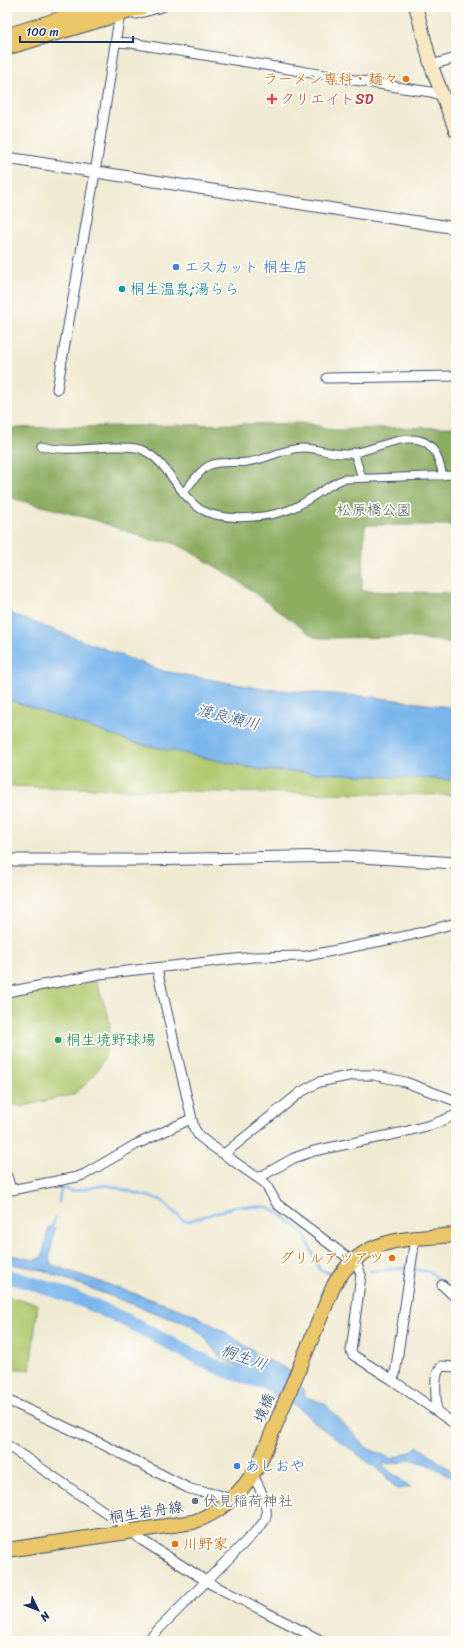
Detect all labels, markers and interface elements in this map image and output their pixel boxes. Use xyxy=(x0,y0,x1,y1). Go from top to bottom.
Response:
scale bar xyxy=(20,18,133,44)
text: 100 m xyxy=(26,21,59,43)
place label: ラーメン専科・麺々 xyxy=(263,66,398,92)
marker: ラーメン専科・麺々 xyxy=(401,74,411,84)
place label: クリエイトSD xyxy=(280,86,373,112)
marker: クリエイトSD xyxy=(267,94,277,104)
place label: エスカット 桐生店 xyxy=(184,254,308,280)
marker: エスカット 桐生店 xyxy=(171,262,181,272)
place label: 桐生温泉;湯らら xyxy=(130,276,240,302)
marker: 桐生温泉;湯らら xyxy=(117,284,127,294)
park label: 松原橋公園 xyxy=(336,497,412,523)
water label: 渡良瀬川 xyxy=(193,695,263,739)
place label: 桐生境野球場 xyxy=(66,1027,156,1053)
marker: 桐生境野球場 xyxy=(53,1035,63,1045)
place label: グリルアツアツ xyxy=(279,1245,384,1271)
marker: グリルアツアツ xyxy=(387,1253,397,1263)
water label: 桐生川 xyxy=(216,1335,272,1379)
street label: 境橋 xyxy=(246,1389,282,1427)
place label: あしおや xyxy=(245,1453,305,1479)
marker: あしおや xyxy=(232,1461,242,1471)
place label: 伏見稲荷神社 xyxy=(203,1488,293,1514)
street label: 桐生岩舟線 xyxy=(107,1493,185,1531)
marker: 伏見稲荷神社 xyxy=(190,1496,200,1506)
place label: 川野家 xyxy=(183,1531,228,1557)
marker: 川野家 xyxy=(170,1539,180,1549)
north arrow xyxy=(18,1590,58,1630)
text: N xyxy=(35,1606,55,1626)

